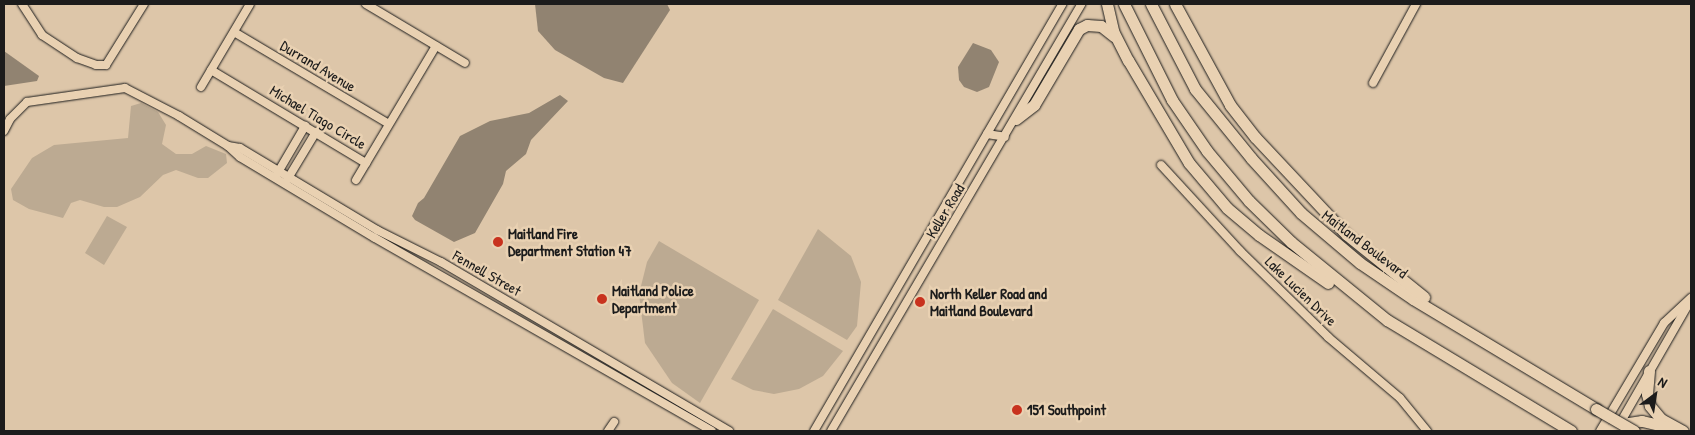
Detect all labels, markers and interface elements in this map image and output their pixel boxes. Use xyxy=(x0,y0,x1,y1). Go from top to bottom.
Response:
street label: Durrand Avenue xyxy=(277,36,359,96)
street label: Michael Tiago Circle xyxy=(267,81,369,153)
street label: Keller Road xyxy=(922,181,968,241)
street label: Maitland Boulevard xyxy=(1319,206,1411,282)
place label: Maitland Fire Department Station 47 xyxy=(508,224,632,259)
marker: Maitland Fire Department Station 47 xyxy=(492,236,504,248)
street label: Fennell Street xyxy=(450,246,524,300)
street label: Lake Lucien Drive xyxy=(1262,252,1340,330)
place label: Maitland Police Department xyxy=(612,281,694,316)
place label: North Keller Road and Maitland Boulevard xyxy=(930,284,1047,319)
marker: Maitland Police Department xyxy=(596,293,608,305)
marker: North Keller Road and Maitland Boulevard xyxy=(914,296,926,308)
north arrow xyxy=(1630,370,1680,420)
text: N xyxy=(1655,372,1671,392)
place label: 151 Southpoint xyxy=(1027,401,1106,419)
marker: 151 Southpoint xyxy=(1011,404,1023,416)

